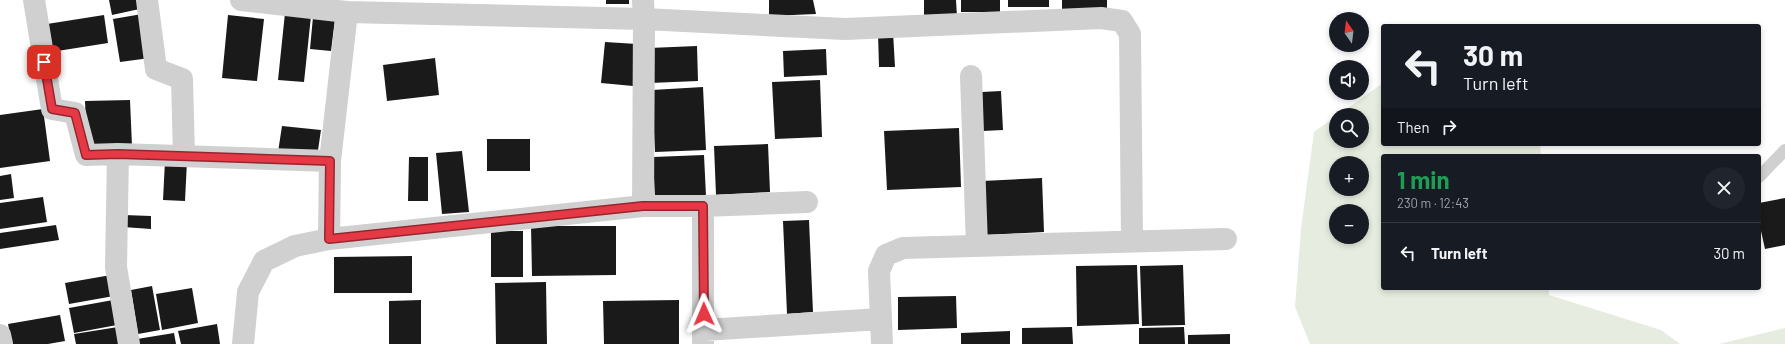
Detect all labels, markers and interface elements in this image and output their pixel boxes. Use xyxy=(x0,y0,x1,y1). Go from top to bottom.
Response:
north arrow xyxy=(1329,12,1369,52)
map controls xyxy=(1329,12,1369,244)
text: 30 m xyxy=(1463,38,1523,72)
icon: left xyxy=(1397,40,1449,92)
pin xyxy=(27,45,61,79)
icon: arrive xyxy=(33,51,55,73)
button: sound xyxy=(1329,60,1369,100)
text: Turn left xyxy=(1463,72,1529,94)
button: search xyxy=(1329,108,1369,148)
icon: right xyxy=(1438,116,1460,138)
text: Then xyxy=(1397,118,1430,136)
button: + xyxy=(1329,156,1369,196)
text: 1 min xyxy=(1397,165,1450,194)
button: close xyxy=(1703,167,1745,209)
text: 230 m · 12:43 xyxy=(1397,195,1469,211)
button: − xyxy=(1329,204,1369,244)
icon: left xyxy=(1397,242,1419,264)
text: Turn left xyxy=(1431,244,1487,262)
text: 30 m xyxy=(1713,244,1745,262)
position arrow xyxy=(683,293,725,335)

